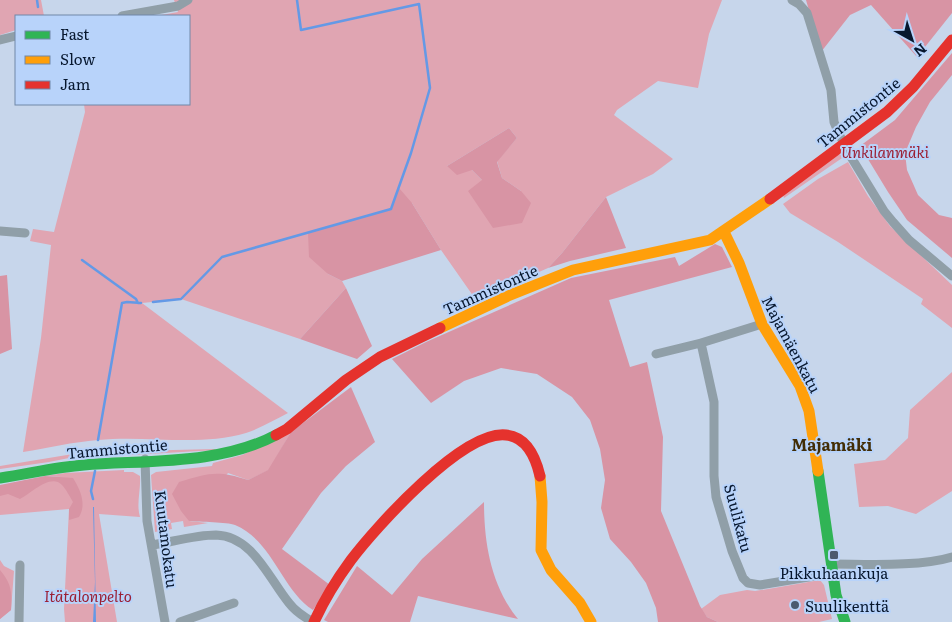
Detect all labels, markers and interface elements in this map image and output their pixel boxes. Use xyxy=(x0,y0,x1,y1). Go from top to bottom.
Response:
legend xyxy=(15,15,190,105)
north arrow xyxy=(887,15,937,65)
text: Fast xyxy=(60,22,89,45)
text: N xyxy=(910,39,932,63)
text: Slow xyxy=(60,47,95,70)
street label: Tammistontie xyxy=(811,71,905,153)
text: Jam xyxy=(60,72,91,95)
park label: Unkilanmäki xyxy=(841,140,930,163)
street label: Tammistontie xyxy=(439,258,541,320)
street label: Majamäenkatu xyxy=(757,291,828,397)
street label: Tammistontie xyxy=(65,432,169,464)
district label: Majamäki xyxy=(792,432,873,456)
street label: Suulikatu xyxy=(719,481,759,555)
street label: Kuutamokatu xyxy=(150,489,184,590)
marker: Pikkuhaankuja xyxy=(828,549,840,561)
place label: Pikkuhaankuja xyxy=(780,561,889,584)
park label: Itätalonpelto xyxy=(44,584,132,607)
place label: Suulikenttä xyxy=(805,594,890,617)
marker: Suulikenttä xyxy=(789,599,801,611)

